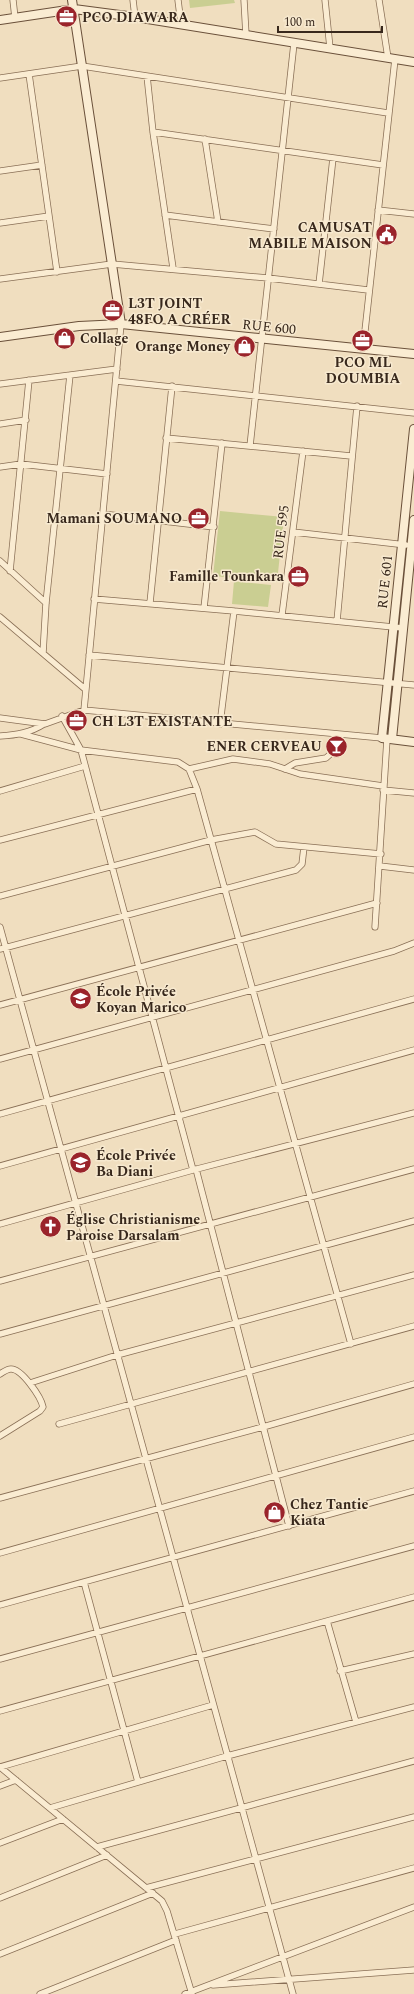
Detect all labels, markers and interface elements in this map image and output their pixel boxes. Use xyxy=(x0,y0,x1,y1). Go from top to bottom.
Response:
office icon: PCO DIAWARA xyxy=(53,4,79,30)
place label: PCO DIAWARA xyxy=(82,7,189,28)
scale bar xyxy=(278,8,382,34)
text: 100 m xyxy=(284,13,315,32)
place label: CAMUSAT MABILE MAISON xyxy=(248,217,372,254)
public building icon: CAMUSAT MABILE MAISON xyxy=(374,222,400,248)
place label: L3T JOINT 48FO A CRÉER xyxy=(128,293,232,330)
office icon: L3T JOINT 48FO A CRÉER xyxy=(100,298,126,324)
street label: RUE 600 xyxy=(241,314,297,340)
shop icon: Collage xyxy=(52,325,78,351)
office icon: PCO ML DOUMBIA xyxy=(350,327,376,353)
place label: Collage xyxy=(80,328,128,349)
shop icon: Orange Money xyxy=(232,333,258,359)
place label: Orange Money xyxy=(135,336,231,357)
place label: PCO ML DOUMBIA xyxy=(326,352,401,389)
street label: RUE 595 xyxy=(267,504,295,560)
office icon: Mamani SOUMANO xyxy=(185,505,211,531)
place label: Mamani SOUMANO xyxy=(46,508,182,529)
street label: RUE 601 xyxy=(372,554,398,610)
office icon: Famille Tounkara xyxy=(286,563,312,589)
place label: Famille Tounkara xyxy=(169,566,285,587)
office icon: CH L3T EXISTANTE xyxy=(63,708,89,734)
place label: CH L3T EXISTANTE xyxy=(92,711,233,732)
bar icon: ENER CERVEAU xyxy=(324,733,350,759)
place label: ENER CERVEAU xyxy=(206,736,322,757)
place label: École Privée Koyan Marico xyxy=(96,981,187,1018)
school or university icon: École Privée Koyan Marico xyxy=(67,986,93,1012)
place label: École Privée Ba Diani xyxy=(96,1145,176,1182)
school or university icon: École Privée Ba Diani xyxy=(67,1150,93,1176)
place label: Église Christianisme Paroise Darsalam xyxy=(66,1209,200,1246)
church icon: Église Christianisme Paroise Darsalam xyxy=(37,1214,63,1240)
place label: Chez Tantie Kiata xyxy=(290,1494,368,1531)
shop icon: Chez Tantie Kiata xyxy=(261,1499,287,1525)

